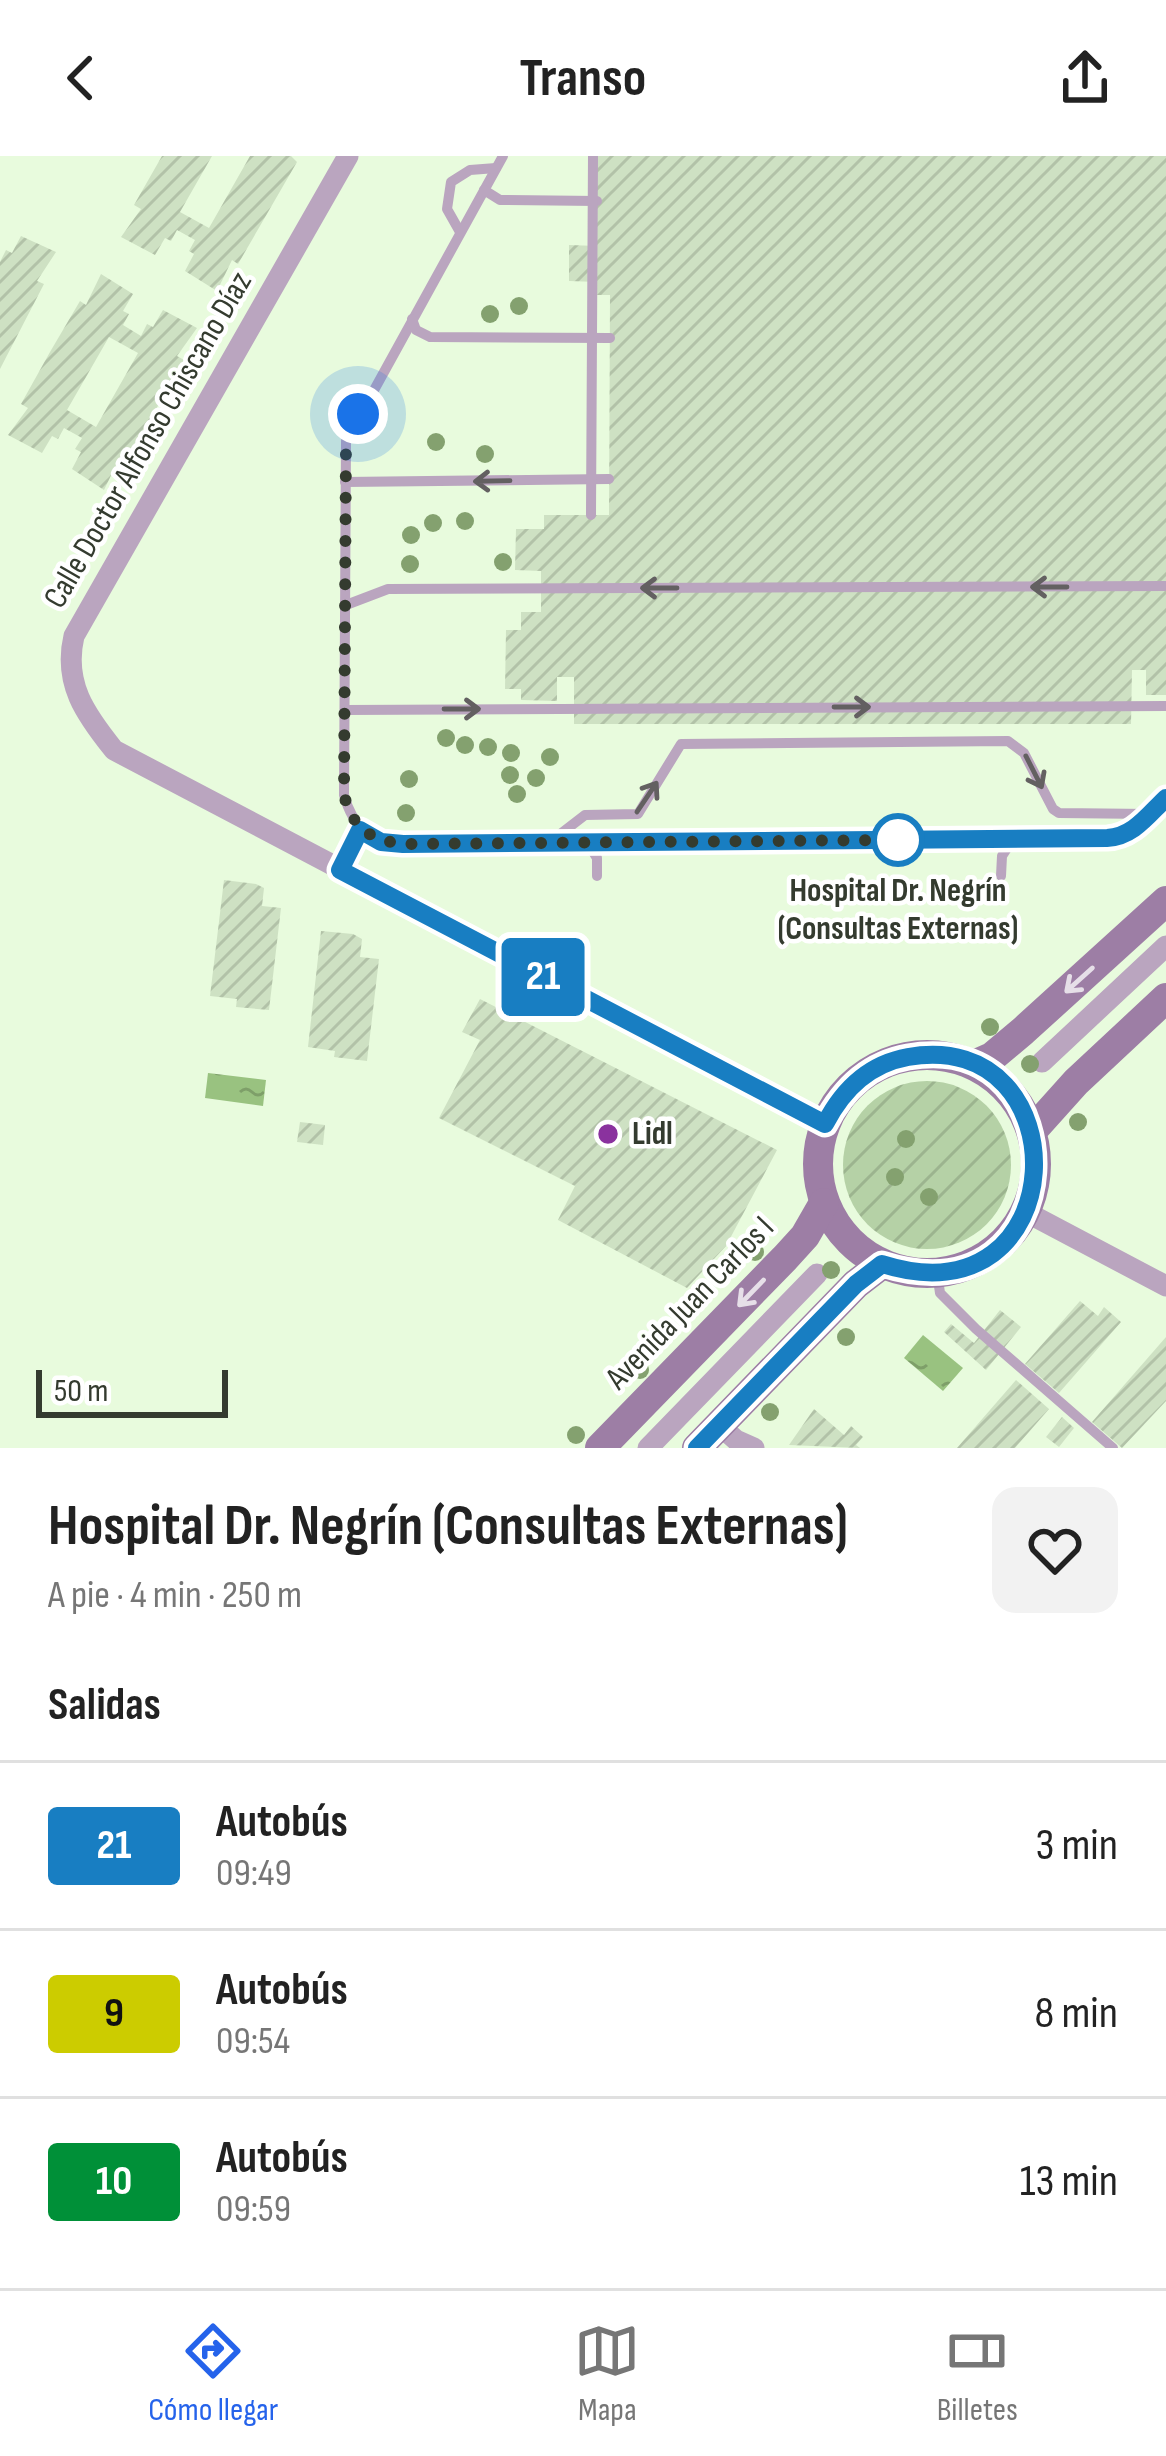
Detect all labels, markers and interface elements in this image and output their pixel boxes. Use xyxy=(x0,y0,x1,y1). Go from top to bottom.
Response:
icon: back xyxy=(48,45,114,111)
icon: share xyxy=(1052,45,1118,111)
text: Transo xyxy=(520,46,646,111)
street label: Calle Doctor Alfonso Chiscano Díaz xyxy=(35,265,261,615)
your location xyxy=(328,384,388,444)
one-way arrow xyxy=(473,469,512,492)
one-way arrow xyxy=(1030,576,1069,598)
one-way arrow xyxy=(640,577,679,599)
one-way arrow xyxy=(832,696,871,719)
one-way arrow xyxy=(442,698,481,721)
one-way arrow xyxy=(1023,753,1046,789)
one-way arrow xyxy=(635,781,660,814)
marker: Hospital Dr. Negrín (Consultas Externas) xyxy=(873,815,923,865)
place label: Hospital Dr. Negrín (Consultas Externas) xyxy=(778,871,1018,949)
line badge: 21 xyxy=(489,938,597,1016)
text: 21 xyxy=(526,951,560,1002)
one-way arrow xyxy=(1065,966,1095,993)
place label: Lidl xyxy=(632,1114,673,1154)
marker: Lidl xyxy=(595,1121,621,1147)
street label: Avenida Juan Carlos I xyxy=(597,1208,783,1399)
one-way arrow xyxy=(737,1278,765,1307)
scale bar xyxy=(36,1364,228,1417)
text: 50 m xyxy=(54,1371,108,1411)
button: heart xyxy=(992,1487,1118,1613)
text: Hospital Dr. Negrín (Consultas Externas) xyxy=(48,1493,848,1561)
text: A pie · 4 min · 250 m xyxy=(48,1572,302,1619)
text: Salidas xyxy=(48,1678,161,1733)
text: Autobús xyxy=(216,1795,348,1850)
text: 3 min xyxy=(1035,1818,1118,1873)
text: 21 xyxy=(97,1820,131,1871)
text: 09:49 xyxy=(216,1850,292,1897)
text: Autobús xyxy=(216,1963,348,2018)
text: 8 min xyxy=(1035,1986,1118,2041)
text: 9 xyxy=(104,1988,124,2039)
text: 09:54 xyxy=(216,2018,290,2065)
text: Autobús xyxy=(216,2131,348,2186)
text: 13 min xyxy=(1020,2154,1118,2209)
text: 10 xyxy=(96,2156,132,2207)
text: 09:59 xyxy=(216,2186,291,2233)
tab: Cómo llegar xyxy=(148,2318,278,2430)
tab: Mapa xyxy=(574,2318,640,2430)
tab: Billetes xyxy=(937,2318,1018,2430)

